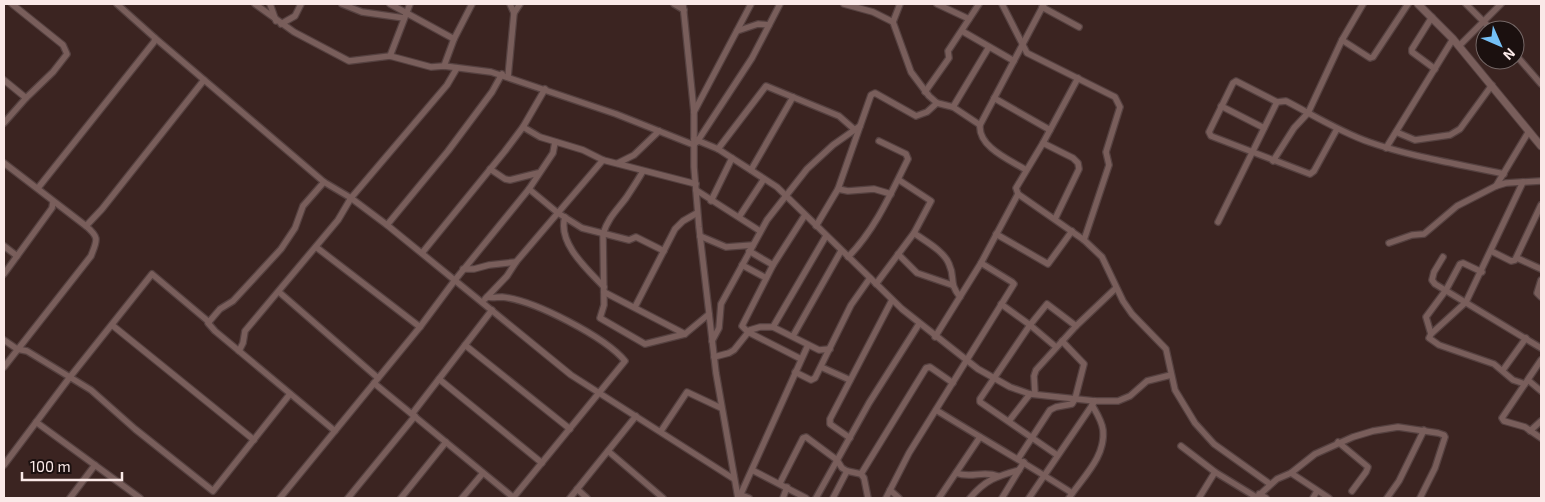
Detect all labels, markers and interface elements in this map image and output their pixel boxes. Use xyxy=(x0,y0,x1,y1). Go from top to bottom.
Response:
north arrow xyxy=(1475,20,1525,70)
text: N xyxy=(1500,45,1519,64)
scale bar xyxy=(22,450,122,482)
text: 100 m xyxy=(30,457,71,475)

